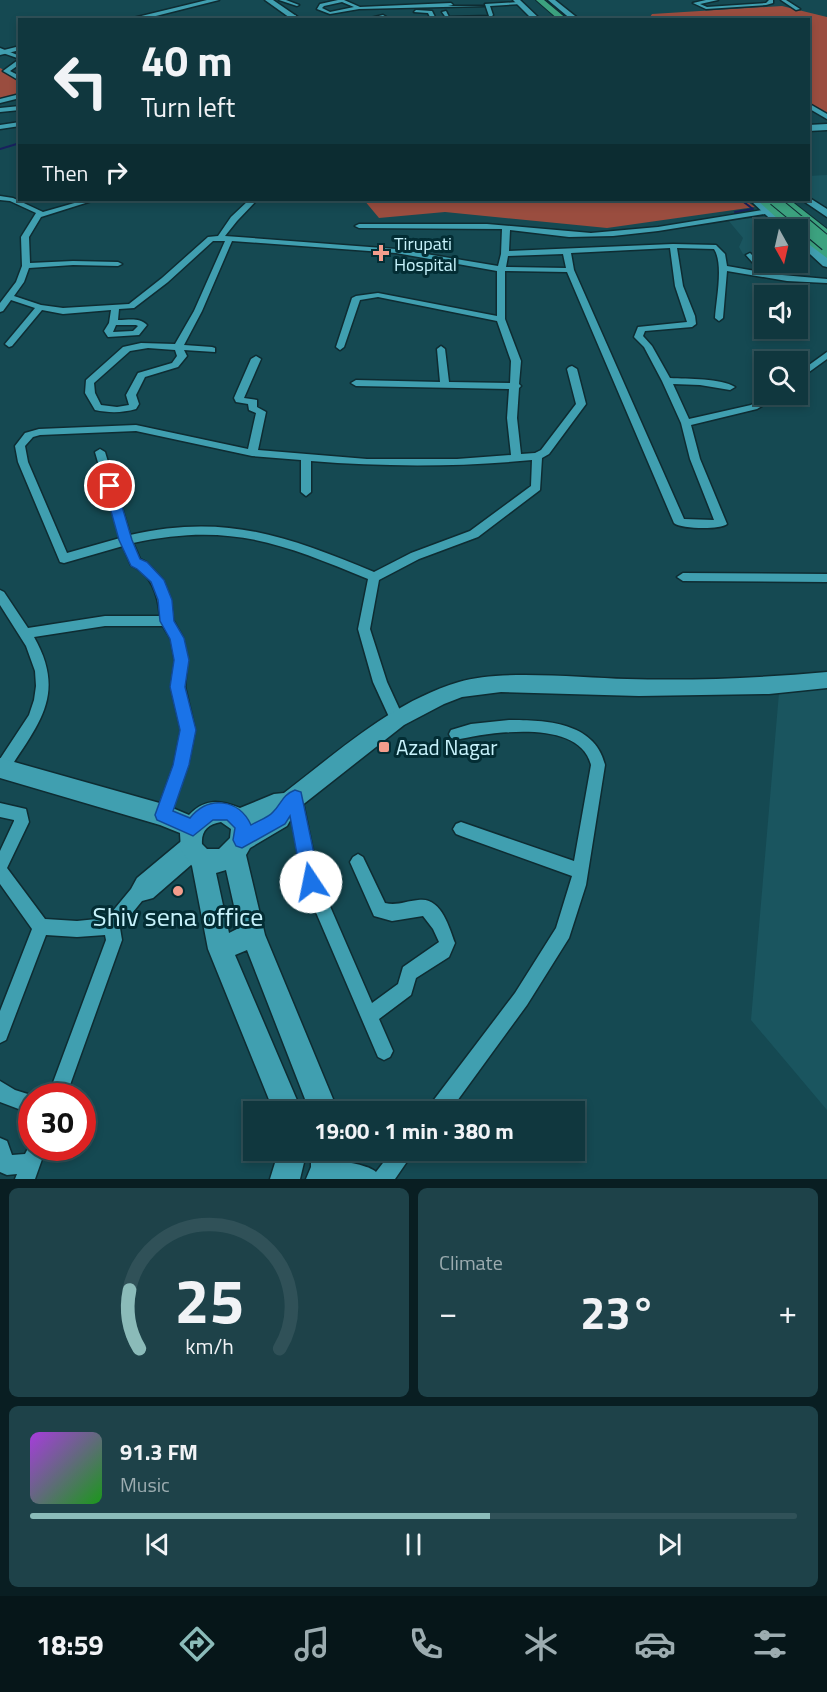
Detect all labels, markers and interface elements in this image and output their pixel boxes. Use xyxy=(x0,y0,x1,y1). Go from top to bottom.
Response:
text: 40 m xyxy=(141,28,233,92)
icon: left xyxy=(42,42,120,120)
text: Turn left xyxy=(141,86,235,127)
text: Then xyxy=(42,156,88,190)
icon: right xyxy=(100,156,133,189)
north arrow xyxy=(754,219,808,273)
map controls xyxy=(754,219,808,405)
place label: Tirupati Hospital xyxy=(394,230,457,278)
marker: Tirupati Hospital xyxy=(372,244,390,262)
button: sound xyxy=(754,285,808,339)
button: search xyxy=(754,351,808,405)
pin xyxy=(84,460,135,511)
icon: arrive xyxy=(93,469,126,502)
place label: Azad Nagar xyxy=(396,731,498,763)
marker: Azad Nagar xyxy=(377,740,391,754)
position arrow xyxy=(279,850,343,914)
marker: Shiv sena office xyxy=(171,884,185,898)
place label: Shiv sena office xyxy=(93,897,263,936)
speed limit sign: 30 xyxy=(18,1083,96,1161)
text: 19:00 · 1 min · 380 m xyxy=(314,1114,514,1148)
text: Climate xyxy=(439,1247,503,1278)
text: 25 xyxy=(174,1252,244,1347)
text: 23° xyxy=(580,1278,656,1346)
text: − xyxy=(439,1287,457,1337)
text: + xyxy=(779,1287,797,1337)
text: km/h xyxy=(185,1331,233,1363)
text: 91.3 FM xyxy=(120,1435,198,1469)
text: Music xyxy=(120,1469,170,1500)
icon: previous xyxy=(141,1528,174,1561)
icon: pause xyxy=(397,1528,430,1561)
icon: next xyxy=(653,1528,686,1561)
icon: directions xyxy=(176,1623,218,1665)
icon: music xyxy=(291,1623,333,1665)
icon: phone xyxy=(405,1623,447,1665)
icon: climate xyxy=(520,1623,562,1665)
icon: car xyxy=(634,1623,676,1665)
icon: filters xyxy=(749,1623,791,1665)
text: 18:59 xyxy=(36,1624,104,1665)

